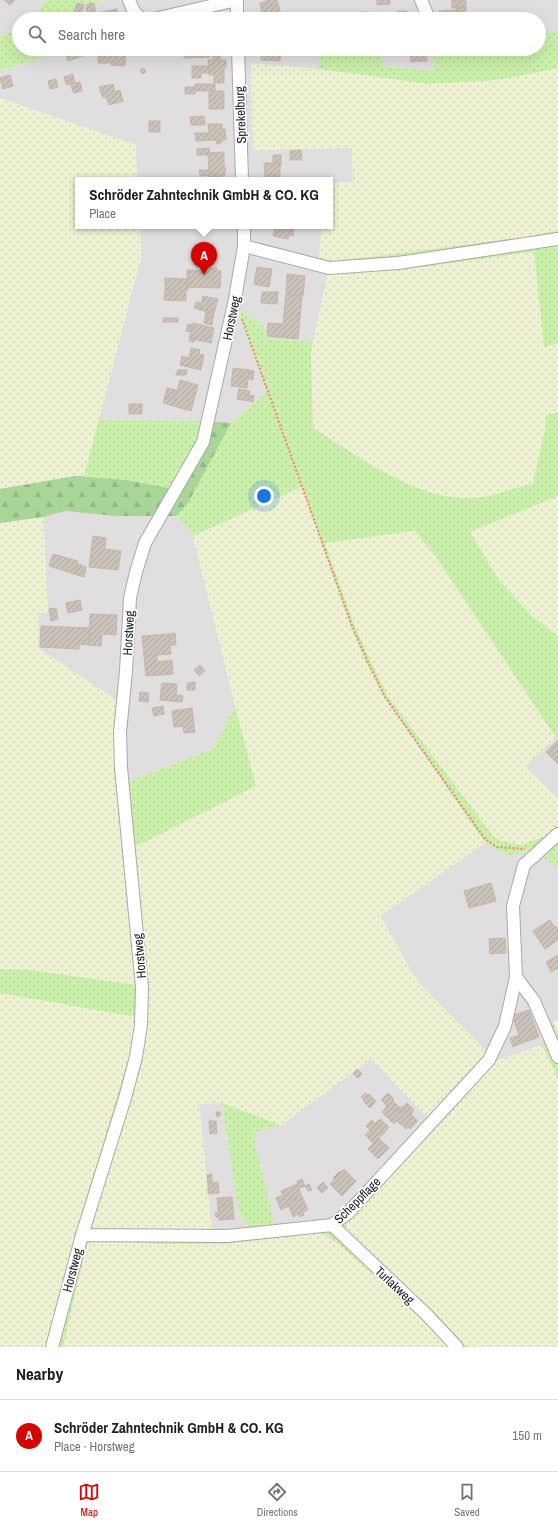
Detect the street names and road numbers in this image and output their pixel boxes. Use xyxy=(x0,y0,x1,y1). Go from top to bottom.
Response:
street label: Sprekelburg xyxy=(231,86,250,144)
street label: Horstweg xyxy=(218,294,244,342)
street label: Horstweg xyxy=(119,610,138,656)
street label: Horstweg xyxy=(129,933,150,979)
street label: Scheppflage xyxy=(330,1173,384,1227)
street label: Horstweg xyxy=(58,1246,87,1294)
street label: Turlakweg xyxy=(371,1263,418,1308)

